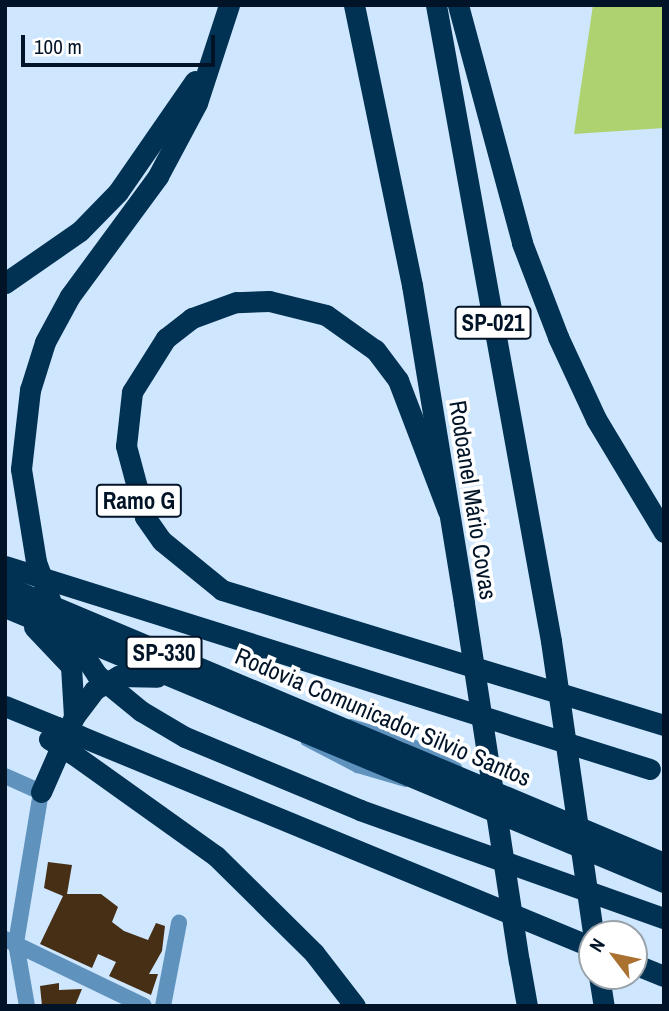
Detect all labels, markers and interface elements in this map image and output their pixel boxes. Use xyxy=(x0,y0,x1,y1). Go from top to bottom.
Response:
scale bar xyxy=(24,21,219,65)
text: 100 m xyxy=(34,32,82,61)
road number: SP-021 xyxy=(454,304,532,342)
street label: Rodoanel Mário Covas xyxy=(443,398,503,602)
road number: Ramo G xyxy=(95,481,183,520)
road number: SP-330 xyxy=(125,634,202,673)
street label: Rodovia Comunicador Silvio Santos xyxy=(231,642,535,792)
north arrow xyxy=(578,920,648,990)
text: N xyxy=(583,933,611,957)

